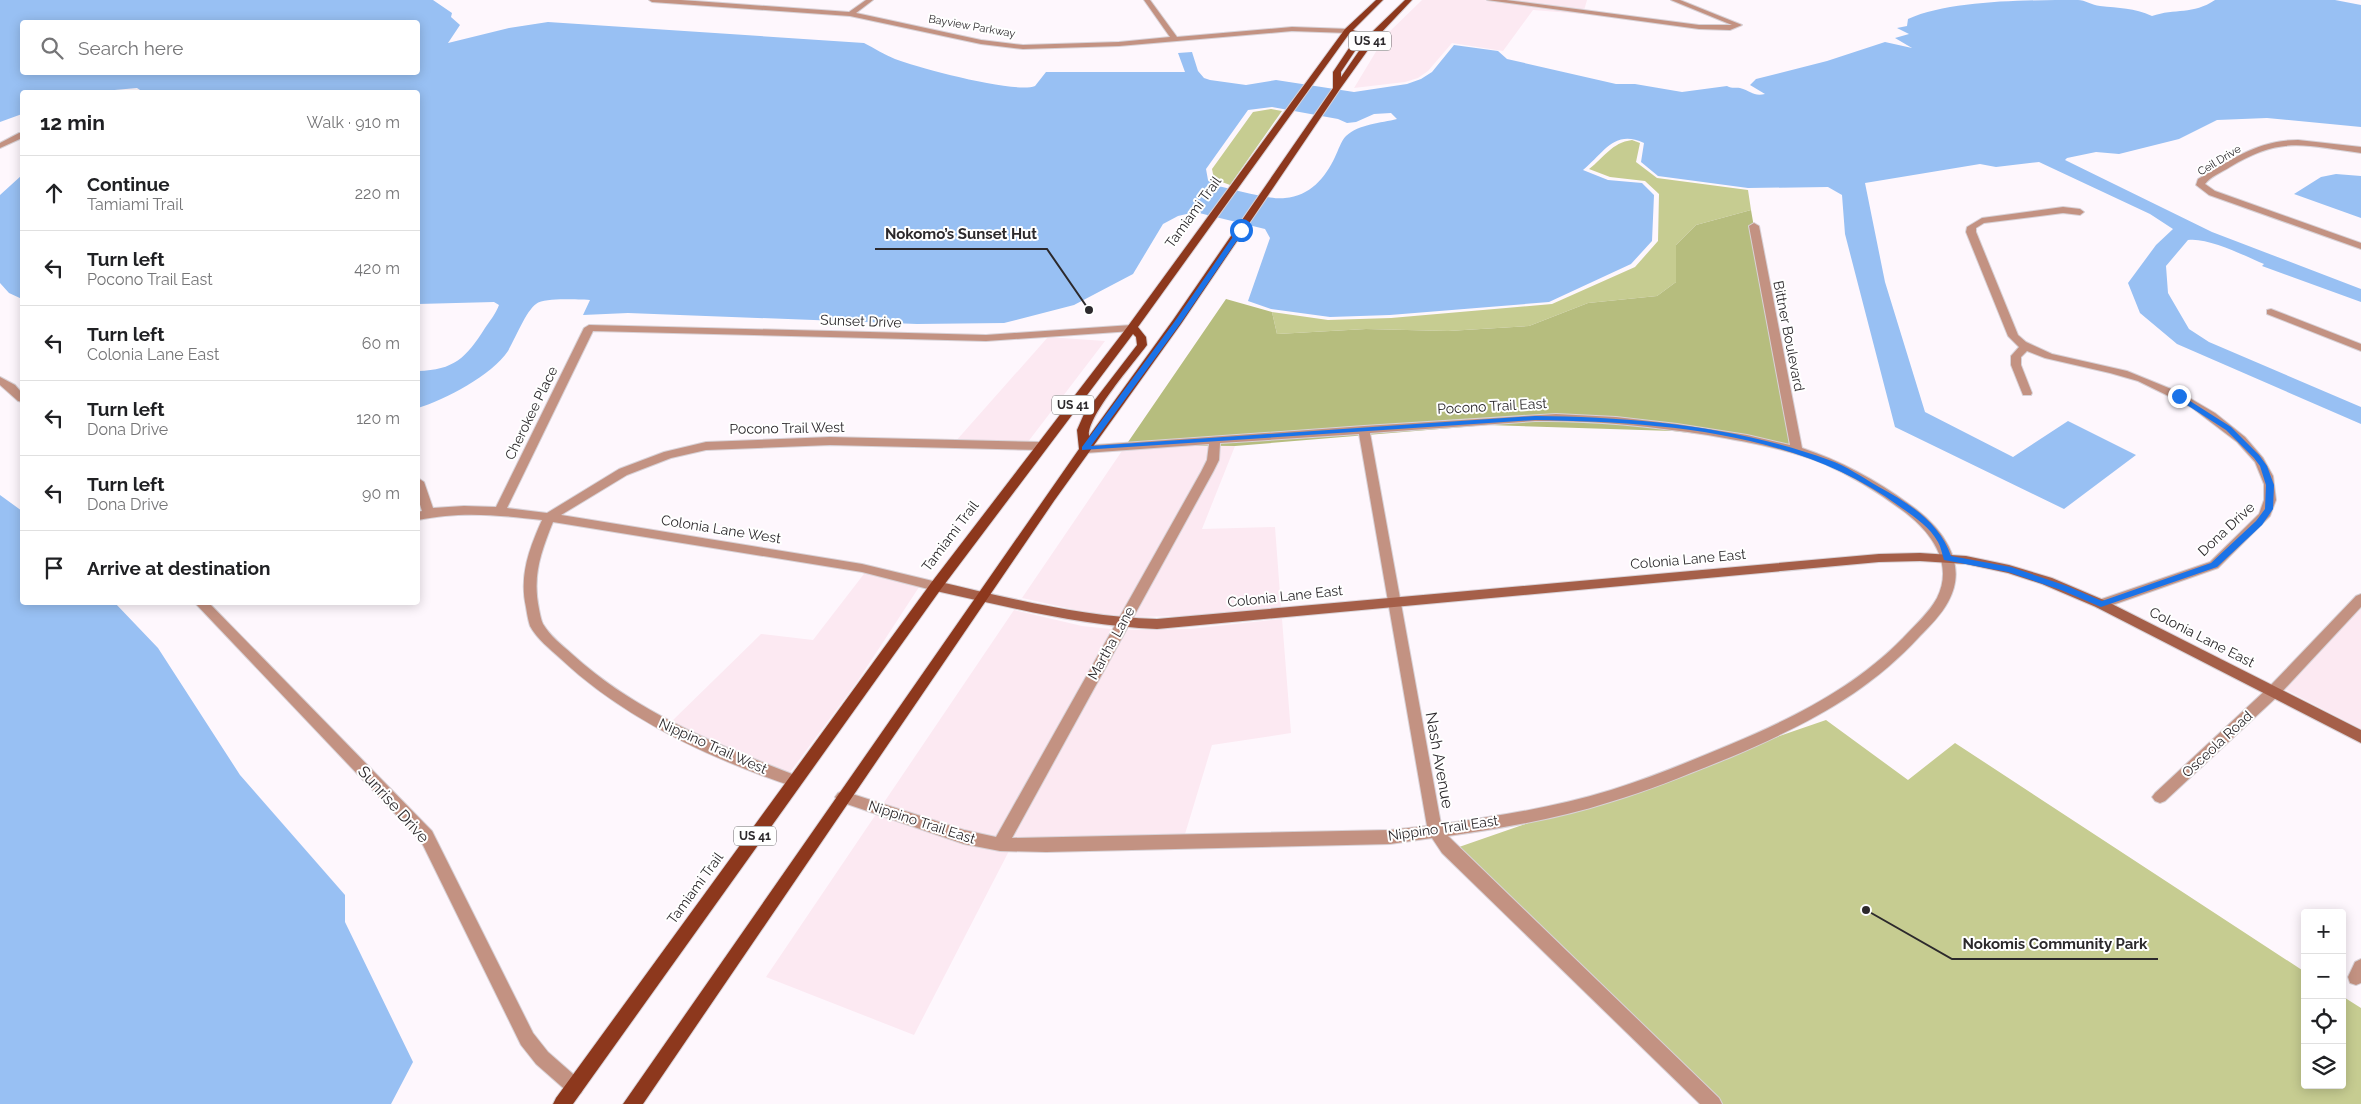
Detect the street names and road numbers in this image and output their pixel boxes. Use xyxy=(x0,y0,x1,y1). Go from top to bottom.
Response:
street label: Bayview Parkway xyxy=(927,12,1016,41)
road number: US 41 xyxy=(1349,31,1391,50)
street label: Ceil Drive xyxy=(2195,142,2244,178)
street label: Tamiami Trail xyxy=(1162,173,1224,251)
street label: Bittner Boulevard xyxy=(1770,279,1808,393)
street label: Sunset Drive xyxy=(820,312,902,330)
street label: Cherokee Place xyxy=(501,364,561,462)
street label: Pocono Trail East xyxy=(1437,395,1548,417)
road number: US 41 xyxy=(1052,396,1094,414)
street label: Pocono Trail West xyxy=(729,419,845,437)
street label: Tamiami Trail xyxy=(918,497,982,574)
street label: Dona Drive xyxy=(2195,499,2257,559)
street label: Colonia Lane West xyxy=(660,512,782,546)
street label: Colonia Lane East xyxy=(1630,546,1747,572)
street label: Colonia Lane East xyxy=(1227,582,1344,610)
street label: Martha Lane xyxy=(1084,604,1138,682)
street label: Colonia Lane East xyxy=(2147,604,2257,671)
street label: Osceola Road xyxy=(2179,707,2255,781)
street label: Nash Avenue xyxy=(1422,710,1457,810)
street label: Nippino Trail West xyxy=(657,715,770,777)
street label: Sunrise Drive xyxy=(354,762,433,847)
street label: Nippino Trail East xyxy=(867,797,978,847)
street label: Nippino Trail East xyxy=(1387,812,1499,844)
road number: US 41 xyxy=(734,826,776,846)
street label: Tamiami Trail xyxy=(664,849,726,927)

